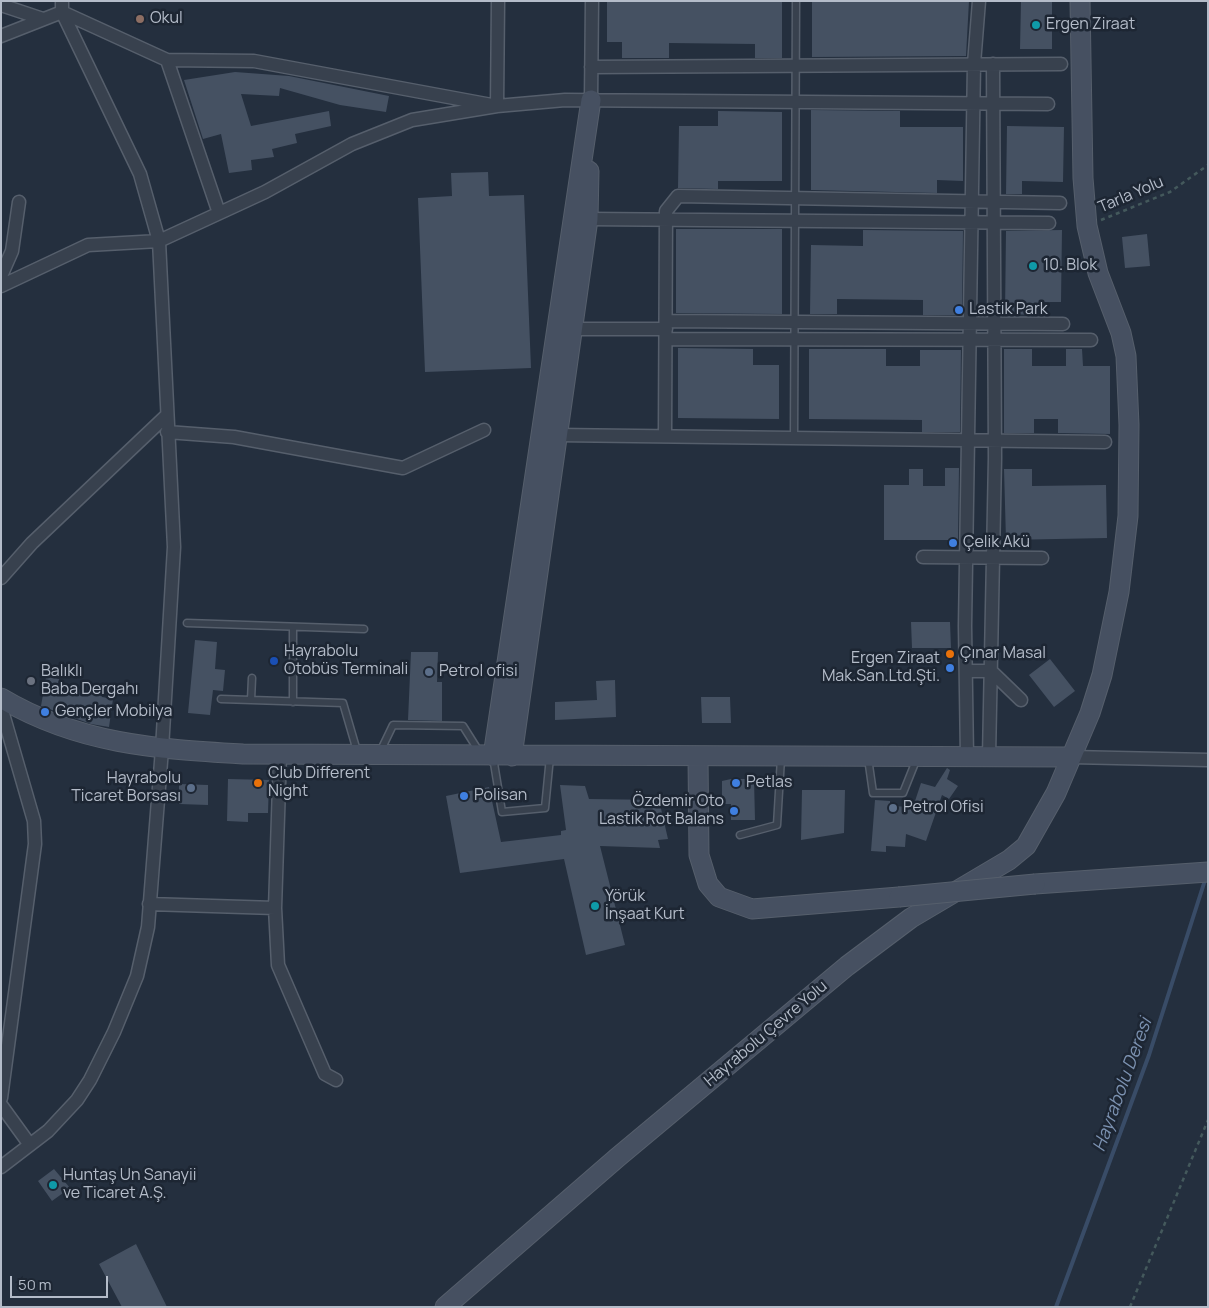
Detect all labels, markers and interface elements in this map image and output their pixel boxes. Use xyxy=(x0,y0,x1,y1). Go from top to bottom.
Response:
place label: Okul xyxy=(150,9,183,29)
marker: Okul xyxy=(134,13,146,25)
place label: Ergen Ziraat xyxy=(1046,15,1135,35)
marker: Ergen Ziraat xyxy=(1030,19,1042,31)
street label: Tarla Yolu xyxy=(1095,173,1167,217)
place label: 10. Blok xyxy=(1043,256,1097,276)
marker: 10. Blok xyxy=(1027,260,1039,272)
place label: Lastik Park xyxy=(969,300,1048,320)
marker: Lastik Park xyxy=(953,304,965,316)
place label: Çelik Akü xyxy=(963,533,1030,553)
marker: Çelik Akü xyxy=(947,537,959,549)
place label: Hayrabolu Otobüs Terminali xyxy=(284,642,408,680)
place label: Çınar Masal xyxy=(960,644,1046,664)
marker: Çınar Masal xyxy=(944,648,956,660)
place label: Ergen Ziraat Mak.San.Ltd.Şti. xyxy=(822,649,940,687)
marker: Hayrabolu Otobüs Terminali xyxy=(268,655,280,667)
place label: Balıklı Baba Dergahı xyxy=(41,662,138,700)
place label: Petrol ofisi xyxy=(439,662,518,682)
marker: Ergen Ziraat Mak.San.Ltd.Şti. xyxy=(944,662,956,674)
marker: Petrol ofisi xyxy=(423,666,435,678)
marker: Balıklı Baba Dergahı xyxy=(25,675,37,687)
place label: Gençler Mobilya xyxy=(55,702,172,722)
marker: Gençler Mobilya xyxy=(39,706,51,718)
place label: Club Different Night xyxy=(268,764,370,802)
place label: Hayrabolu Ticaret Borsası xyxy=(71,769,181,807)
place label: Petlas xyxy=(746,773,792,793)
marker: Club Different Night xyxy=(252,777,264,789)
marker: Petlas xyxy=(730,777,742,789)
marker: Hayrabolu Ticaret Borsası xyxy=(185,782,197,794)
place label: Polisan xyxy=(474,786,527,806)
marker: Polisan xyxy=(458,790,470,802)
place label: Özdemir Oto Lastik Rot Balans xyxy=(599,792,724,830)
place label: Petrol Ofisi xyxy=(903,798,984,818)
marker: Petrol Ofisi xyxy=(887,802,899,814)
marker: Özdemir Oto Lastik Rot Balans xyxy=(728,805,740,817)
place label: Yörük İnşaat Kurt xyxy=(605,887,685,925)
marker: Yörük İnşaat Kurt xyxy=(589,900,601,912)
street label: Hayrabolu Çevre Yolu xyxy=(701,977,831,1091)
water label: Hayrabolu Deresi xyxy=(1089,1015,1157,1155)
place label: Huntaş Un Sanayii ve Ticaret A.Ş. xyxy=(63,1166,196,1204)
marker: Huntaş Un Sanayii ve Ticaret A.Ş. xyxy=(47,1179,59,1191)
scale bar xyxy=(12,1266,110,1298)
text: 50 m xyxy=(18,1274,52,1295)

